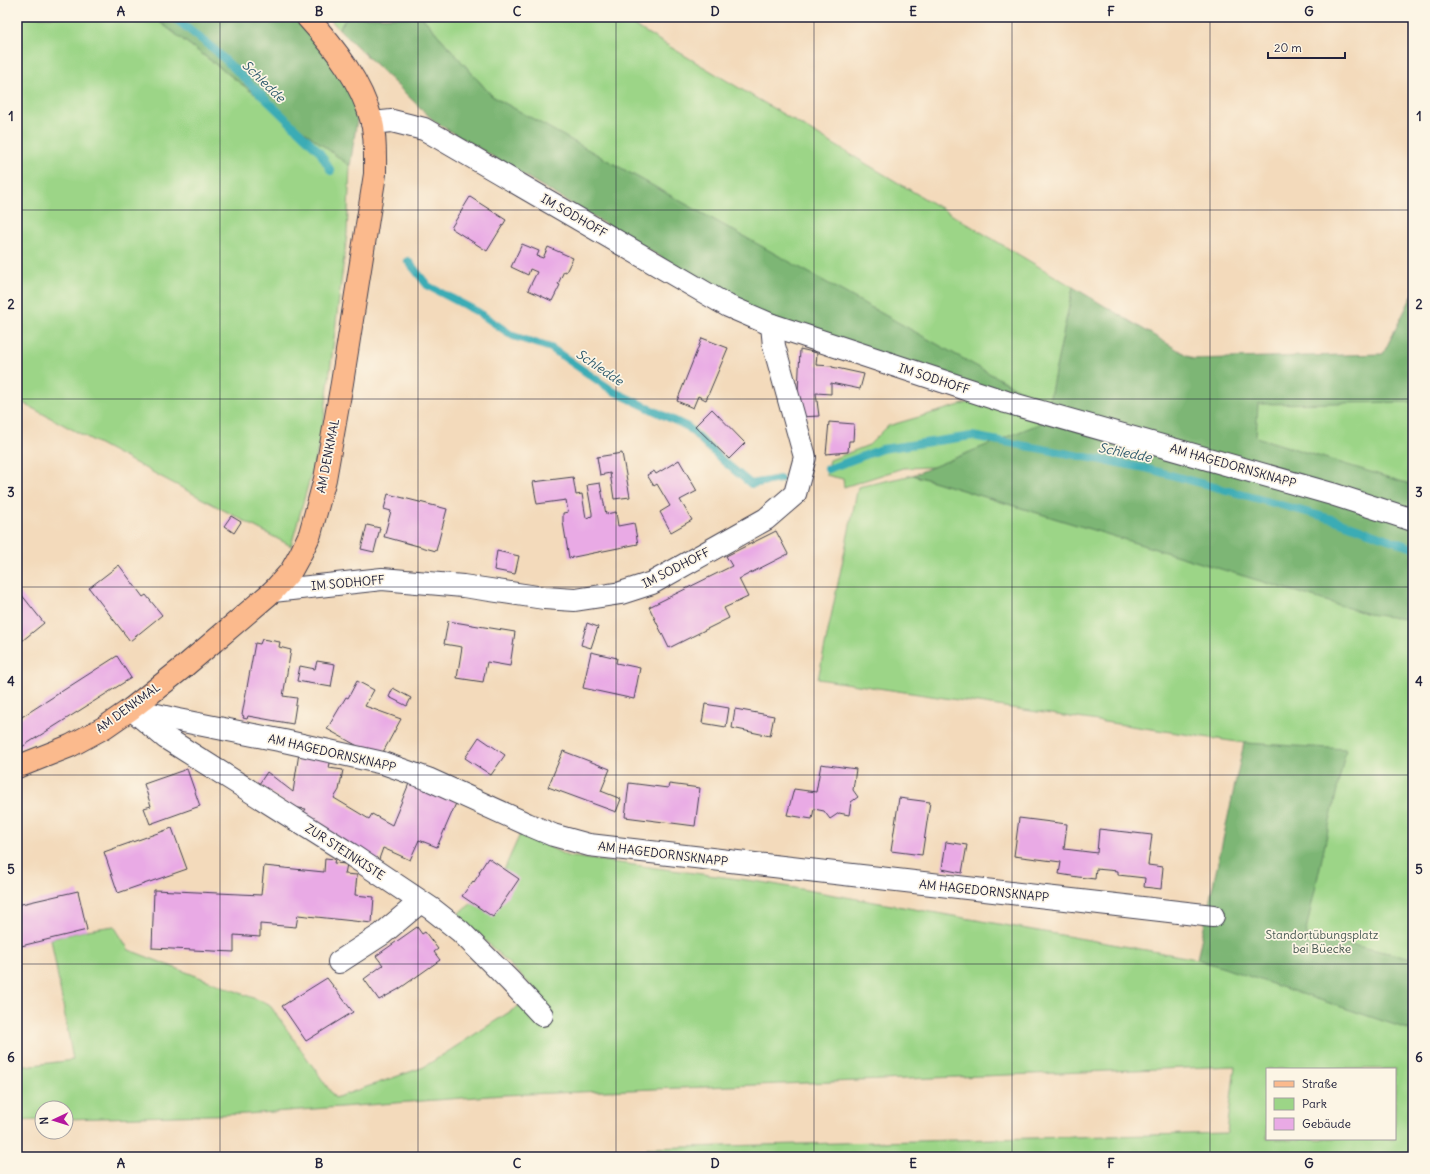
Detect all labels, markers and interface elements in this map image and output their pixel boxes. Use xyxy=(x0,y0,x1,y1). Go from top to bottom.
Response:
text: A xyxy=(117,3,126,20)
text: B xyxy=(315,3,324,20)
text: C xyxy=(513,3,522,20)
text: D xyxy=(710,3,720,20)
text: E xyxy=(909,3,917,20)
text: F xyxy=(1107,3,1115,20)
text: G xyxy=(1304,3,1314,20)
scale bar xyxy=(1268,34,1345,60)
text: 20 m xyxy=(1274,40,1302,55)
water label: Schledde xyxy=(239,57,290,107)
text: 1 xyxy=(8,108,14,125)
text: 1 xyxy=(1416,108,1422,125)
street label: IM SODHOFF xyxy=(539,191,610,241)
text: 2 xyxy=(7,296,15,313)
text: 2 xyxy=(1415,296,1423,313)
water label: Schledde xyxy=(573,345,627,390)
street label: IM SODHOFF xyxy=(897,360,972,397)
street label: AM DENKMAL xyxy=(313,417,342,494)
water label: Schledde xyxy=(1097,439,1154,466)
street label: AM HAGEDORNSKNAPP xyxy=(1168,440,1298,491)
text: 3 xyxy=(7,484,15,501)
text: 3 xyxy=(1415,484,1423,501)
street label: IM SODHOFF xyxy=(639,544,712,591)
street label: IM SODHOFF xyxy=(311,572,386,593)
text: 4 xyxy=(7,673,15,690)
text: 4 xyxy=(1415,673,1423,690)
street label: AM DENKMAL xyxy=(93,679,163,736)
street label: AM HAGEDORNSKNAPP xyxy=(267,731,397,775)
street label: ZUR STEINKISTE xyxy=(303,820,388,883)
street label: AM HAGEDORNSKNAPP xyxy=(597,838,729,869)
text: 5 xyxy=(7,861,15,878)
text: 5 xyxy=(1415,861,1423,878)
street label: AM HAGEDORNSKNAPP xyxy=(918,876,1050,905)
park label: Standortübungsplatz bei Büecke xyxy=(1266,927,1379,956)
text: 6 xyxy=(7,1049,15,1066)
text: 6 xyxy=(1415,1049,1423,1066)
legend xyxy=(1266,1068,1396,1140)
text: Straße xyxy=(1302,1076,1337,1091)
text: Park xyxy=(1302,1096,1327,1111)
north arrow xyxy=(34,1100,74,1140)
text: N xyxy=(37,1116,51,1125)
text: Gebäude xyxy=(1302,1116,1351,1131)
text: A xyxy=(117,1155,126,1172)
text: B xyxy=(315,1155,324,1172)
text: C xyxy=(513,1155,522,1172)
text: D xyxy=(710,1155,720,1172)
text: E xyxy=(909,1155,917,1172)
text: F xyxy=(1107,1155,1115,1172)
text: G xyxy=(1304,1155,1314,1172)

